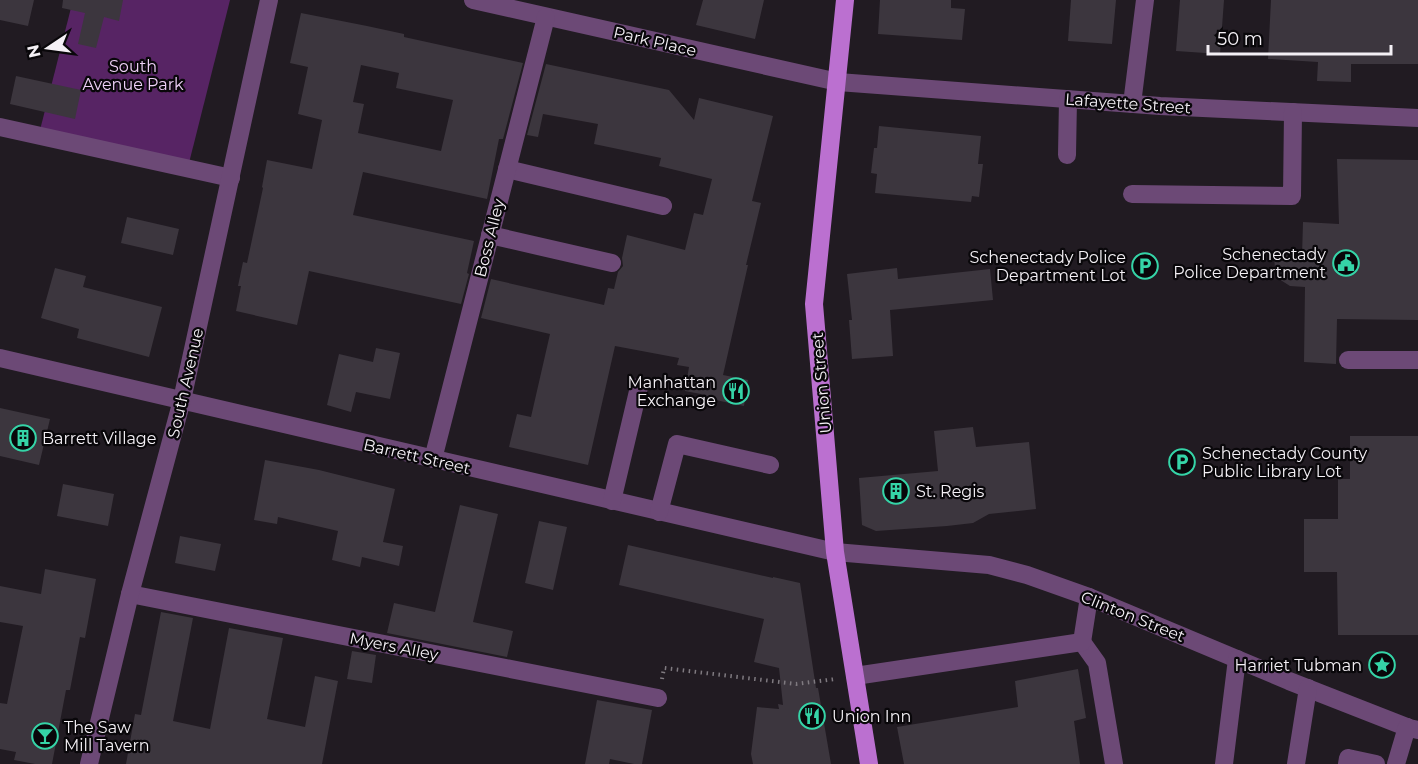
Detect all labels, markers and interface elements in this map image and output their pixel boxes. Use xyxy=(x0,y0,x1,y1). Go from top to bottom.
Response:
north arrow xyxy=(18,18,78,78)
scale bar xyxy=(1208,18,1391,56)
street label: Park Place xyxy=(612,23,698,60)
text: 50 m xyxy=(1217,28,1263,50)
text: N xyxy=(23,43,45,60)
park label: South Avenue Park xyxy=(82,57,184,94)
street label: Lafayette Street xyxy=(1064,90,1192,117)
street label: Boss Alley xyxy=(471,197,508,279)
place label: Schenectady Police Department xyxy=(1173,245,1326,282)
place label: Schenectady Police Department Lot xyxy=(969,248,1126,285)
public building icon: Schenectady Police Department xyxy=(1331,248,1361,278)
parking icon: Schenectady Police Department Lot xyxy=(1130,251,1160,281)
street label: South Avenue xyxy=(164,326,207,440)
street label: Union Street xyxy=(808,331,835,434)
place label: Manhattan Exchange xyxy=(628,373,716,410)
restaurant icon: Manhattan Exchange xyxy=(721,376,751,406)
building icon: Barrett Village xyxy=(8,423,38,453)
place label: Barrett Village xyxy=(42,429,157,448)
street label: Barrett Street xyxy=(362,435,473,478)
place label: Schenectady County Public Library Lot xyxy=(1202,444,1368,481)
parking icon: Schenectady County Public Library Lot xyxy=(1167,447,1197,477)
building icon: St. Regis xyxy=(881,476,911,506)
place label: St. Regis xyxy=(916,482,985,501)
street label: Clinton Street xyxy=(1078,587,1188,646)
street label: Myers Alley xyxy=(348,629,440,664)
place icon: Harriet Tubman xyxy=(1367,650,1397,680)
place label: Harriet Tubman xyxy=(1235,656,1362,675)
restaurant icon: Union Inn xyxy=(797,701,827,731)
place label: Union Inn xyxy=(832,707,911,726)
place label: The Saw Mill Tavern xyxy=(64,718,150,755)
bar icon: The Saw Mill Tavern xyxy=(30,721,60,751)

